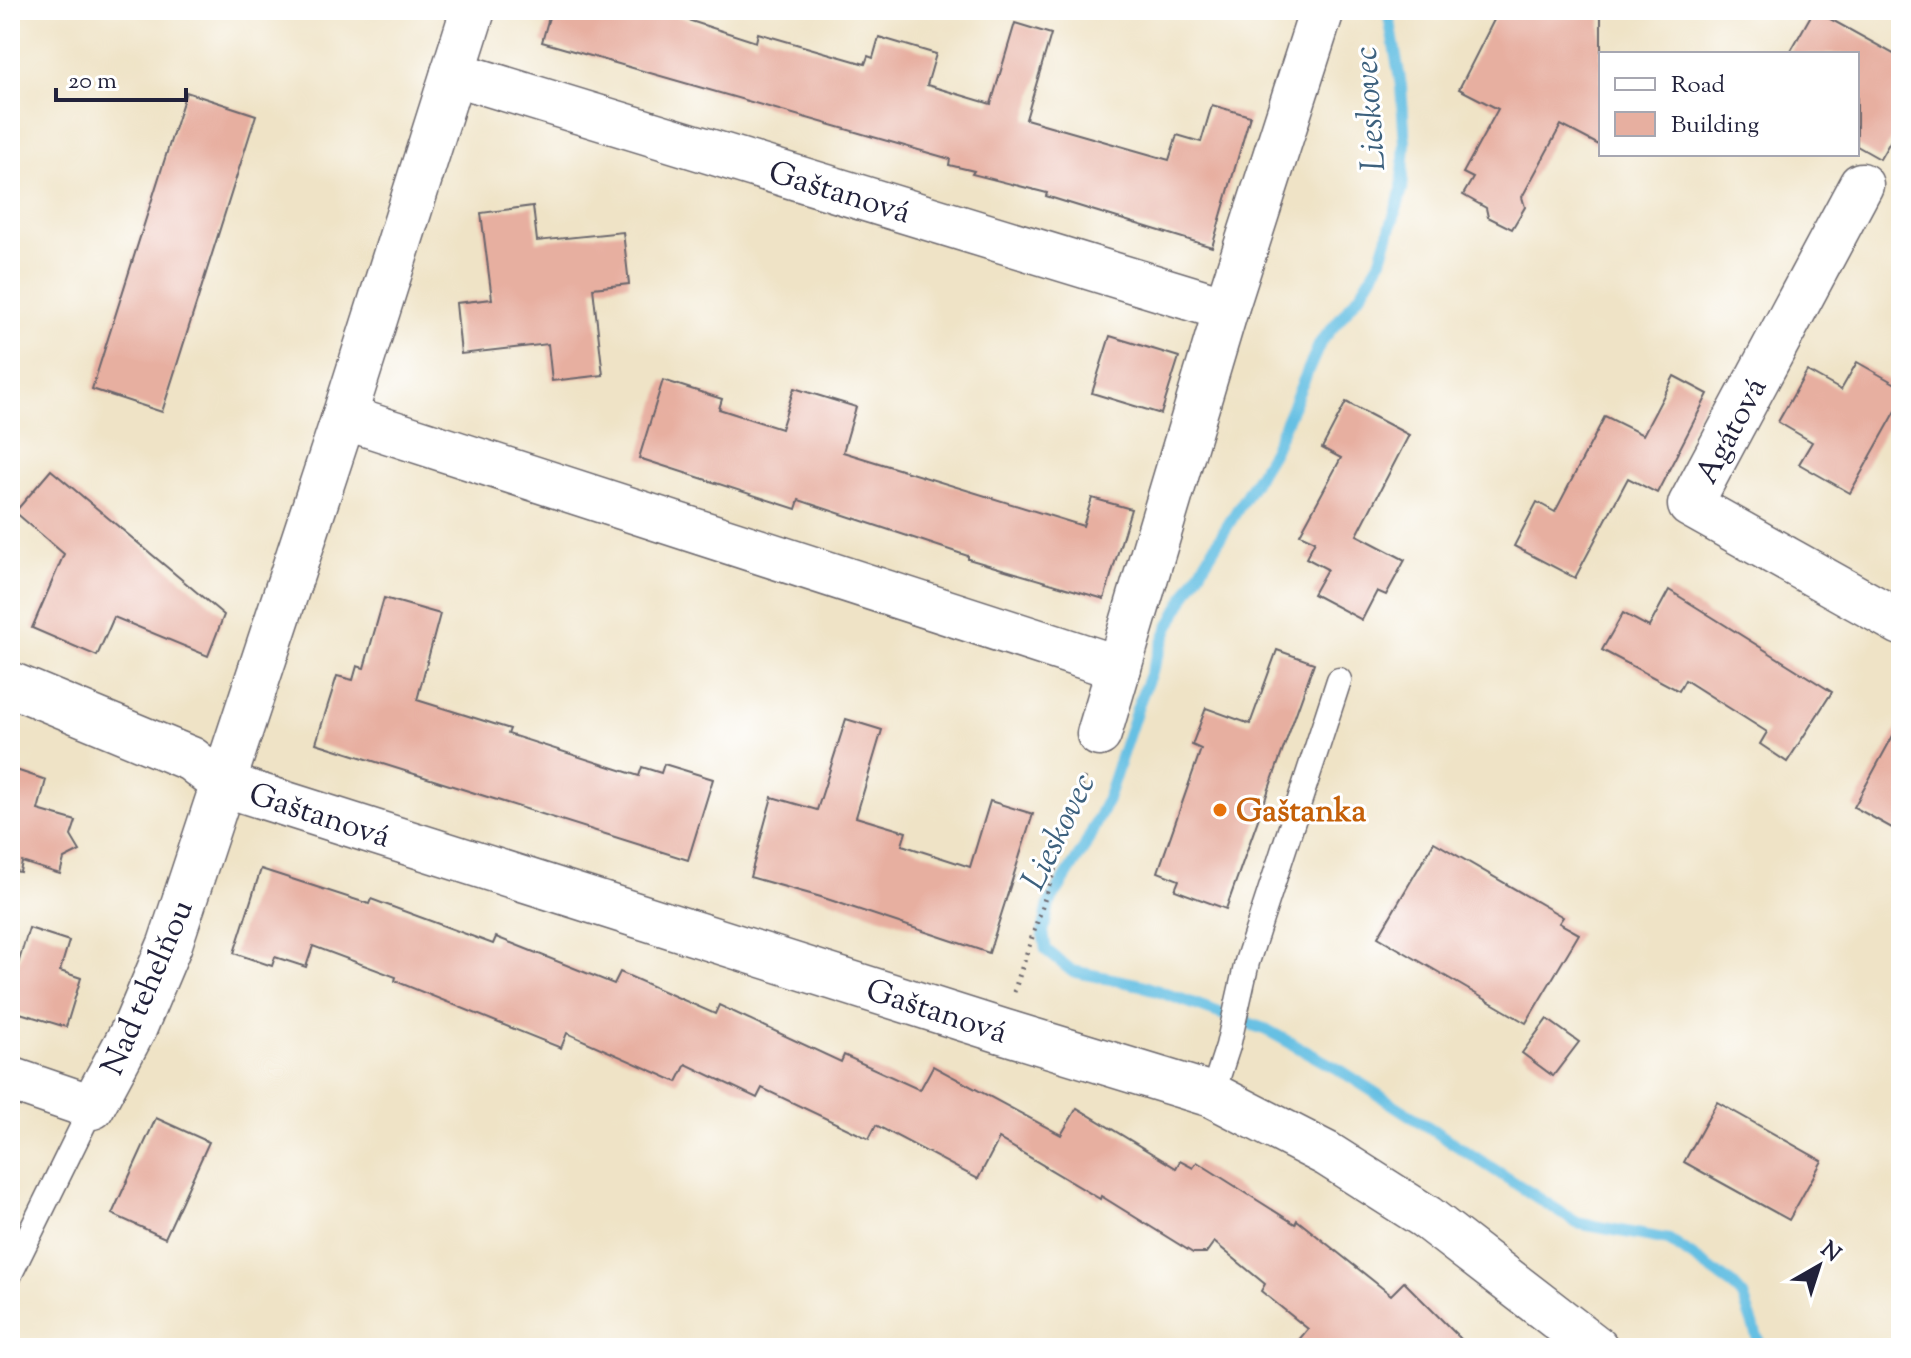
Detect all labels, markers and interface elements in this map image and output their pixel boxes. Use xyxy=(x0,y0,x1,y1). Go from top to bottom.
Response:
water label: Lieskovec xyxy=(1343,45,1400,173)
scale bar xyxy=(56,52,186,102)
legend xyxy=(1599,52,1859,156)
text: 20 m xyxy=(68,65,117,99)
text: Road xyxy=(1671,69,1725,103)
text: Building xyxy=(1671,109,1760,143)
street label: Gaštanová xyxy=(763,151,916,237)
street label: Agátová xyxy=(1685,370,1780,493)
water label: Lieskovec xyxy=(1011,765,1110,900)
street label: Gaštanová xyxy=(243,772,396,861)
place label: Gaštanka xyxy=(1236,790,1367,836)
marker: Gaštanka xyxy=(1211,801,1229,819)
street label: Nad tehelňou xyxy=(91,893,206,1083)
street label: Gaštanová xyxy=(860,968,1013,1057)
north arrow xyxy=(1779,1226,1859,1306)
text: N xyxy=(1813,1235,1847,1271)

